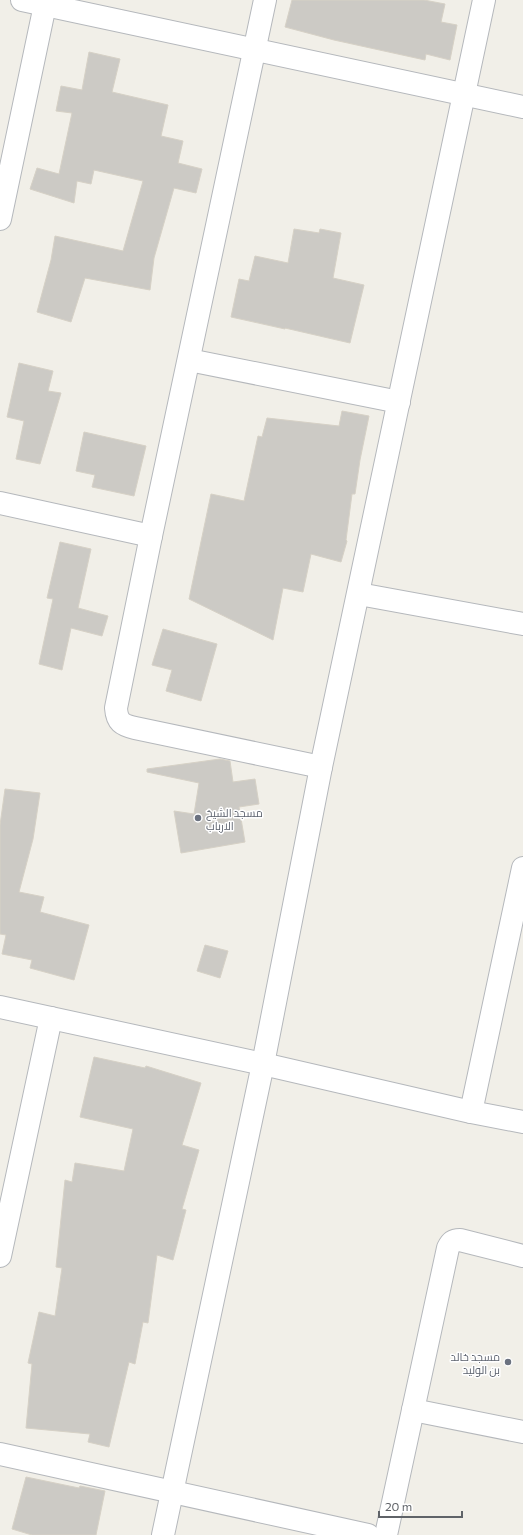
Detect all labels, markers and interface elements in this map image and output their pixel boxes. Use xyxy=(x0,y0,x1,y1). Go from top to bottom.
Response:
place label: مسجد الشيخ الارباب xyxy=(206,806,263,833)
marker: مسجد الشيخ الارباب xyxy=(193,813,203,823)
place label: مسجد خالد بن الوليد xyxy=(451,1350,500,1377)
marker: مسجد خالد بن الوليد xyxy=(503,1357,513,1367)
scale bar xyxy=(379,1493,462,1519)
text: 20 m xyxy=(385,1499,412,1513)

